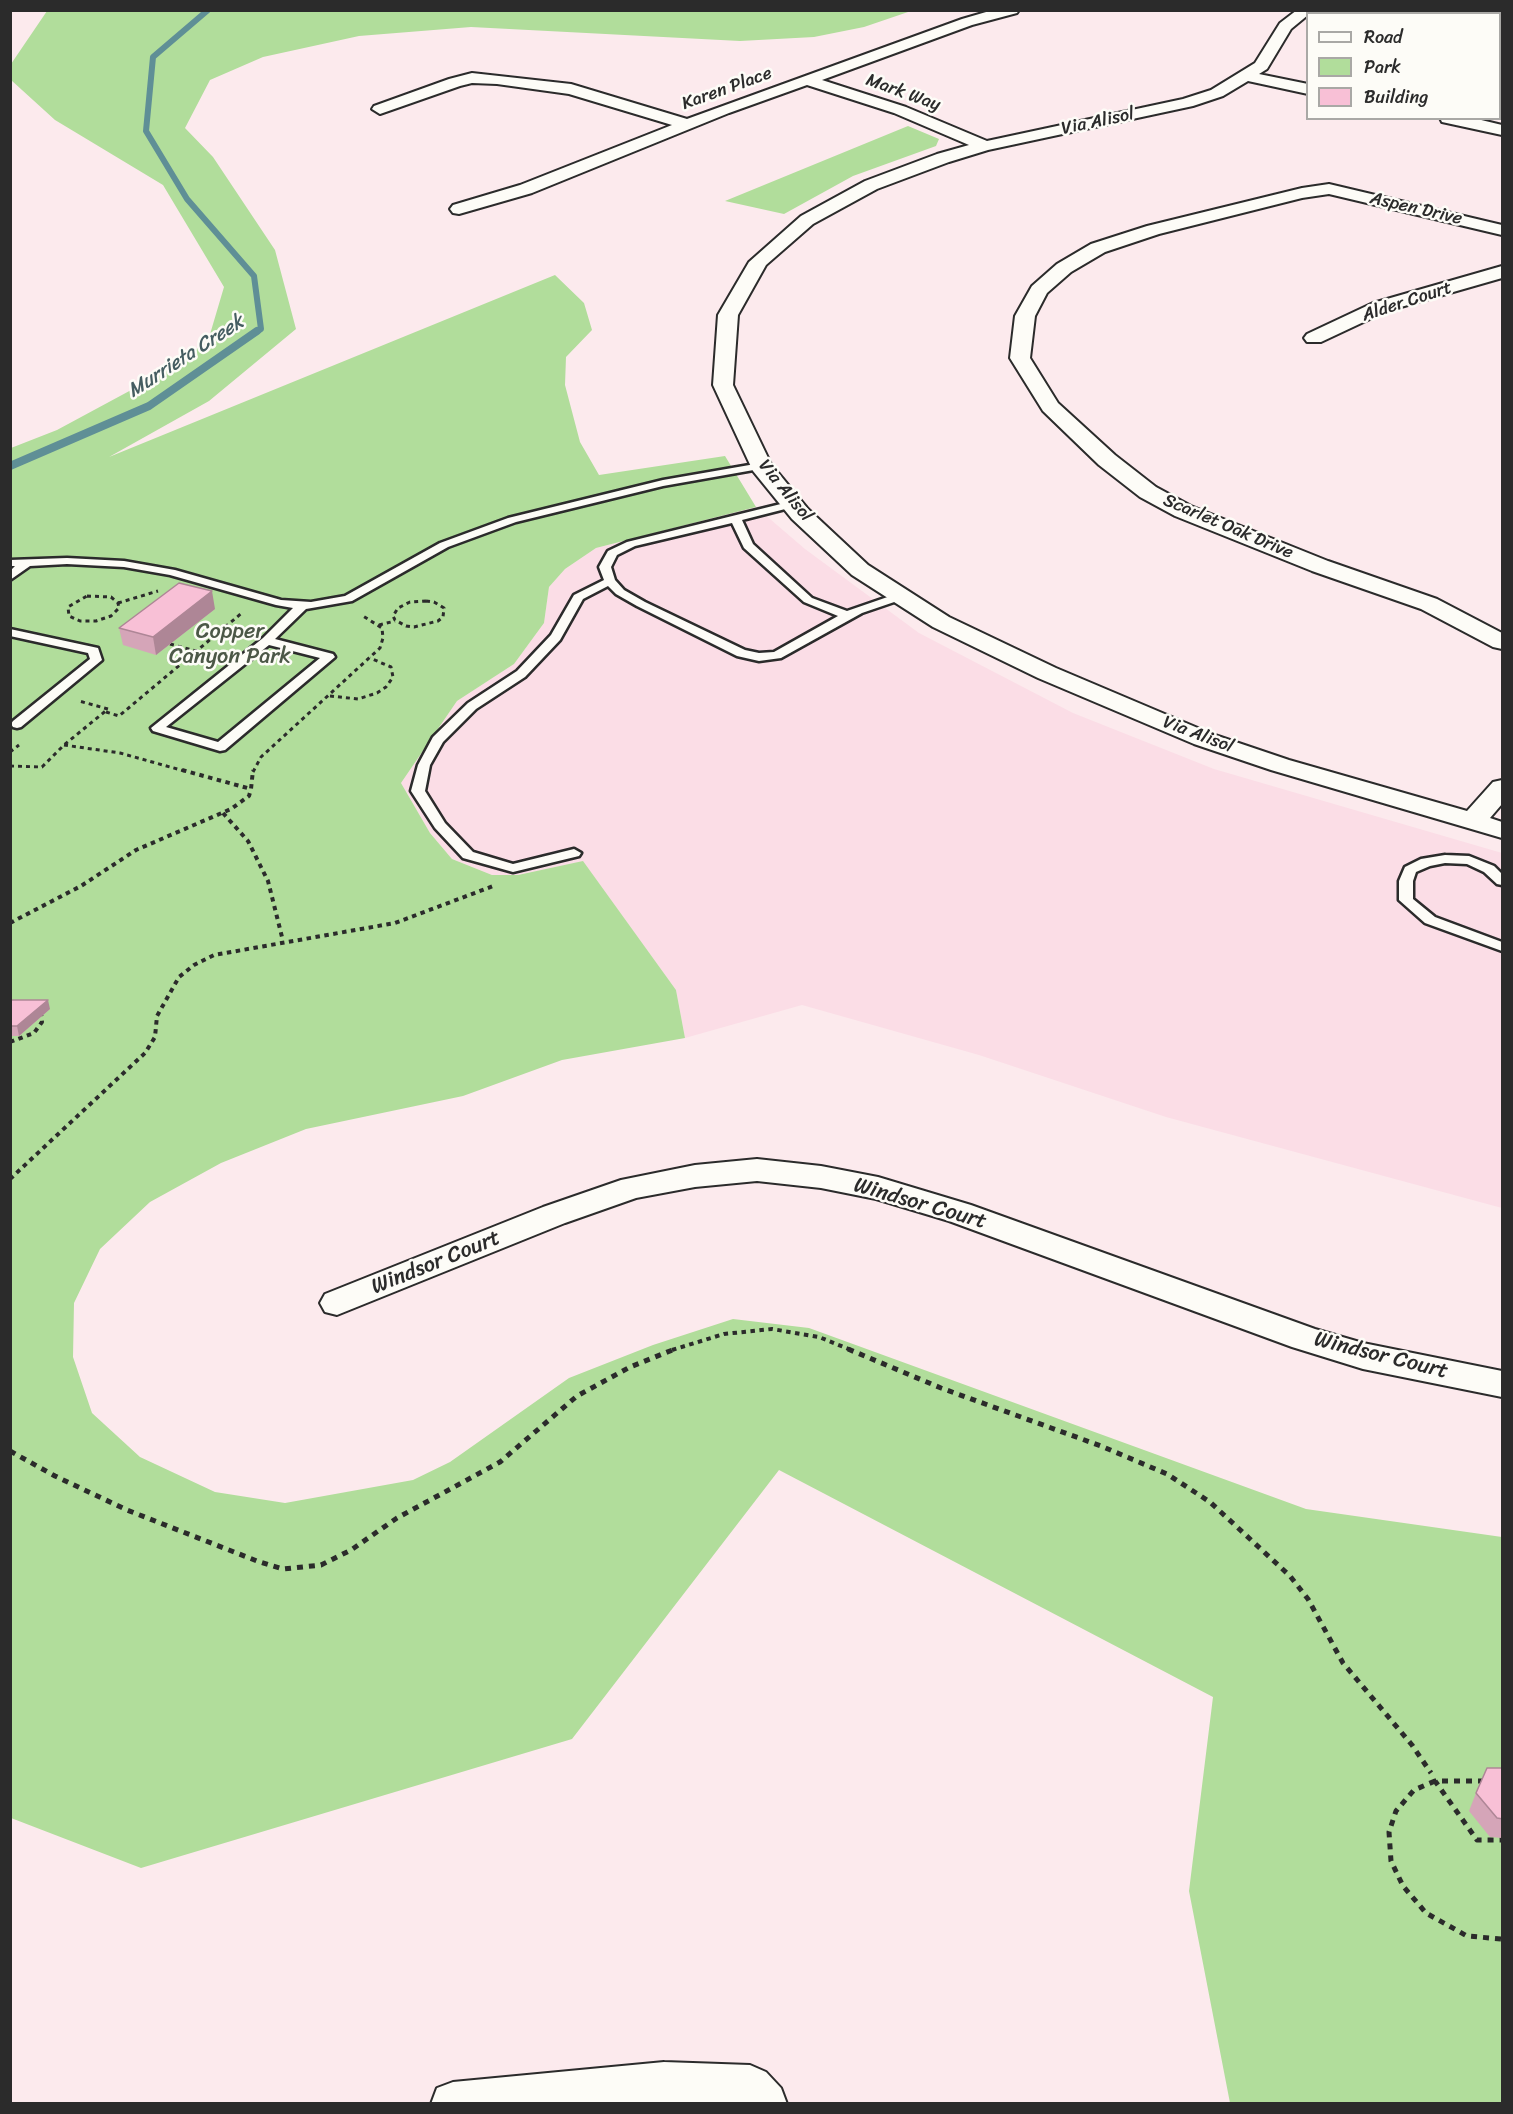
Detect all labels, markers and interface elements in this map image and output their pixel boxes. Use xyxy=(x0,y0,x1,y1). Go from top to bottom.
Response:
legend xyxy=(1306,12,1501,120)
text: Road xyxy=(1364,21,1403,53)
text: Park xyxy=(1364,51,1401,83)
street label: Karen Place xyxy=(679,63,775,115)
street label: Mark Way xyxy=(863,70,943,116)
text: Building xyxy=(1364,81,1428,113)
street label: Via Alisol xyxy=(1060,104,1136,140)
street label: Aspen Drive xyxy=(1368,188,1464,230)
street label: Alder Court xyxy=(1359,277,1455,327)
water label: Murrieta Creek xyxy=(123,311,249,403)
street label: Via Alisol xyxy=(753,456,817,526)
street label: Scarlet Oak Drive xyxy=(1160,490,1296,564)
park label: Copper Canyon Park xyxy=(169,619,291,670)
street label: Via Alisol xyxy=(1160,712,1236,758)
street label: Windsor Court xyxy=(851,1172,989,1236)
street label: Windsor Court xyxy=(368,1225,504,1301)
street label: Windsor Court xyxy=(1311,1327,1451,1385)

